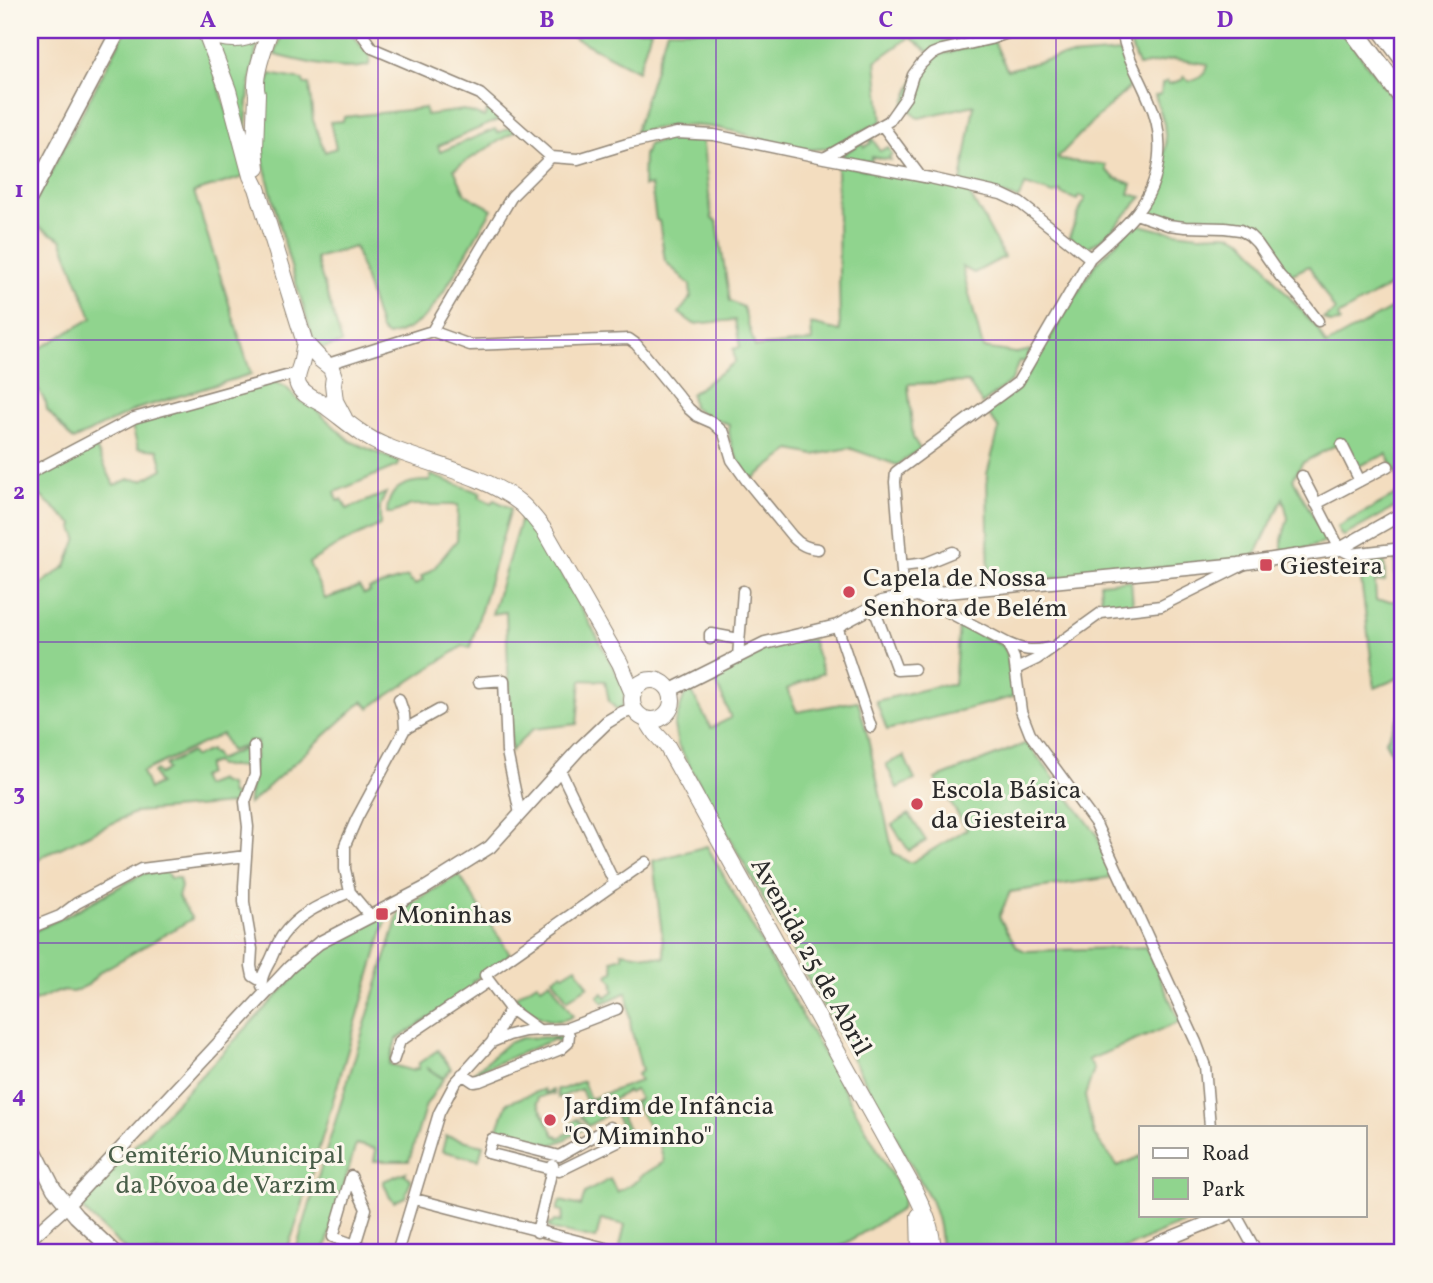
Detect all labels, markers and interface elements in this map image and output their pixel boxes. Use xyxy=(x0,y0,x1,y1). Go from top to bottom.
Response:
text: A xyxy=(200,5,216,37)
text: B xyxy=(539,5,555,37)
text: C xyxy=(879,5,893,37)
text: D xyxy=(1217,5,1234,37)
text: 1 xyxy=(14,175,24,207)
text: 2 xyxy=(13,477,25,509)
place label: Giesteira xyxy=(1280,549,1383,585)
marker: Giesteira xyxy=(1258,557,1274,573)
place label: Capela de Nossa Senhora de Belém xyxy=(863,561,1067,627)
marker: Capela de Nossa Senhora de Belém xyxy=(841,584,857,600)
place label: Escola Básica da Giesteira xyxy=(931,773,1082,839)
text: 3 xyxy=(13,778,25,810)
marker: Escola Básica da Giesteira xyxy=(909,796,925,812)
street label: Avenida 25 de Abril xyxy=(741,851,880,1063)
place label: Moninhas xyxy=(396,898,512,934)
marker: Moninhas xyxy=(374,906,390,922)
text: 4 xyxy=(12,1080,26,1112)
place label: Jardim de Infância "O Miminho" xyxy=(564,1089,774,1155)
marker: Jardim de Infância "O Miminho" xyxy=(542,1112,558,1128)
legend xyxy=(1139,1126,1366,1216)
park label: Cemitério Municipal da Póvoa de Varzim xyxy=(108,1138,344,1204)
text: Road xyxy=(1202,1140,1249,1169)
text: Park xyxy=(1202,1176,1245,1205)

